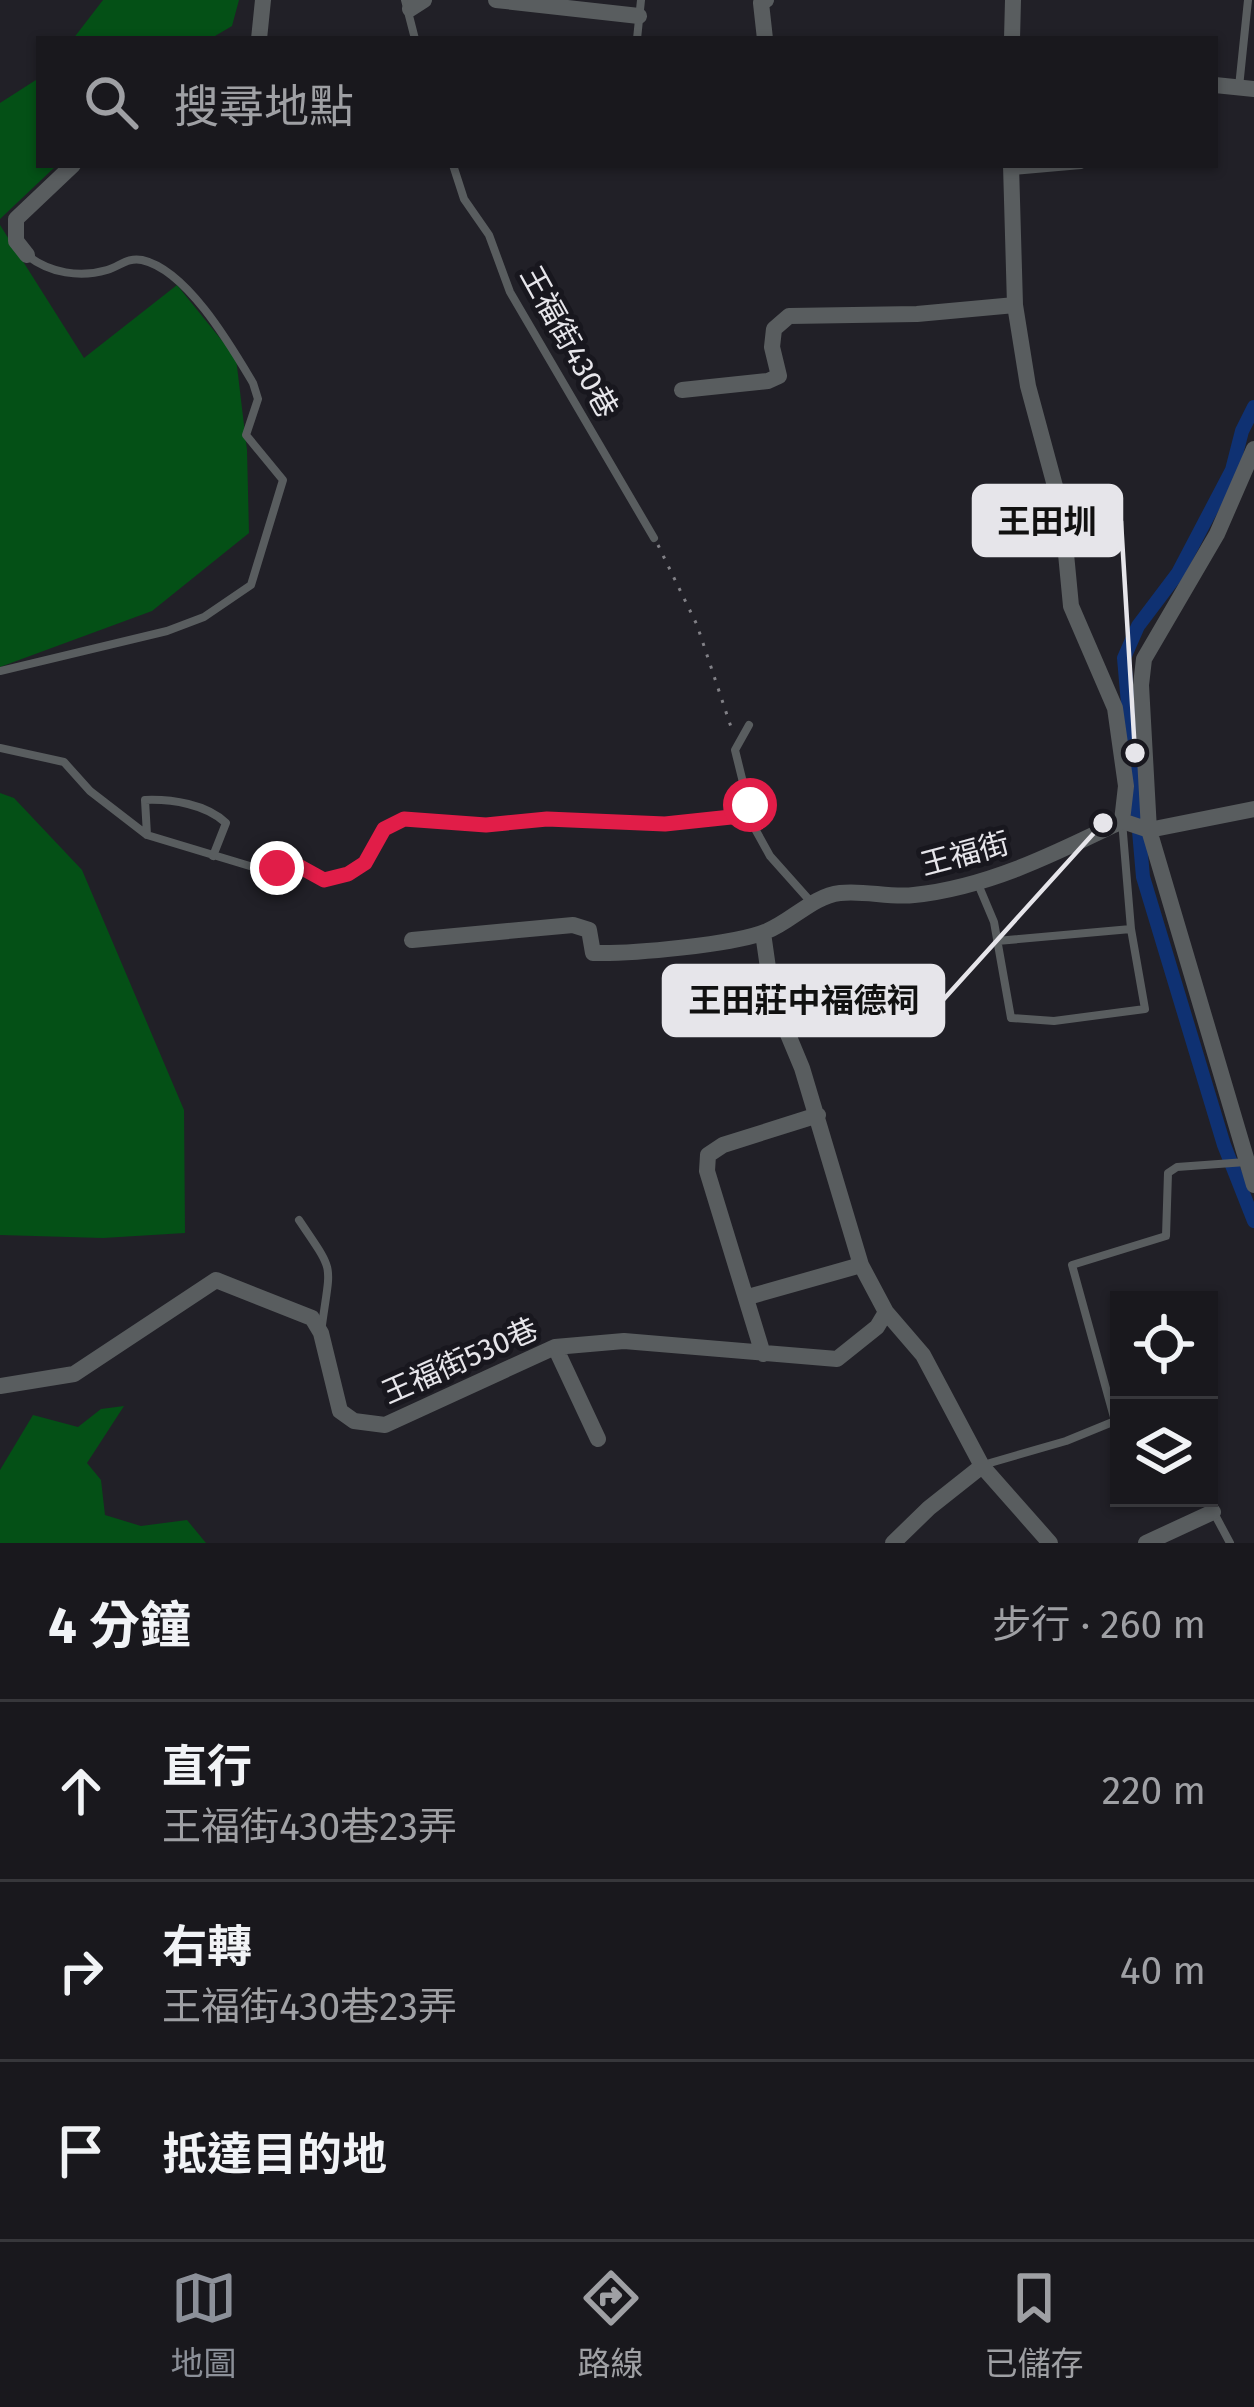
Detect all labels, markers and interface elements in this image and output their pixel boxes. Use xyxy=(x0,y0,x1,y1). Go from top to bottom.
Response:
search box xyxy=(36,36,1218,168)
icon: search xyxy=(78,69,144,135)
text: 搜尋地點 xyxy=(174,80,354,134)
street label: 王福街430巷 xyxy=(513,260,625,424)
callout: 王田圳 xyxy=(974,486,1121,555)
text: 王田圳 xyxy=(998,502,1097,542)
route start xyxy=(723,778,777,832)
street label: 王福街 xyxy=(917,825,1013,883)
route end xyxy=(250,841,304,895)
callout: 王田莊中福德祠 xyxy=(664,966,943,1035)
text: 王田莊中福德祠 xyxy=(689,981,920,1021)
map controls xyxy=(1110,1291,1218,1507)
button: locate xyxy=(1110,1291,1218,1399)
street label: 王福街530巷 xyxy=(377,1311,543,1411)
button: layers xyxy=(1110,1399,1218,1507)
text: 4 分鐘 xyxy=(48,1595,191,1657)
text: 步行 · 260 m xyxy=(992,1602,1206,1648)
text: 直行 xyxy=(162,1740,252,1794)
icon: ahead xyxy=(48,1758,114,1824)
text: 220 m xyxy=(1102,1768,1206,1814)
text: 王福街430巷23弄 xyxy=(162,1804,457,1850)
text: 右轉 xyxy=(162,1920,252,1974)
icon: right xyxy=(48,1938,114,2004)
text: 40 m xyxy=(1120,1948,1206,1994)
text: 王福街430巷23弄 xyxy=(162,1984,457,2030)
icon: arrive xyxy=(48,2118,114,2184)
text: 抵達目的地 xyxy=(162,2128,387,2182)
tab: 地圖 xyxy=(171,2265,237,2385)
tab: 路線 xyxy=(578,2265,644,2385)
tab: 已儲存 xyxy=(985,2265,1084,2385)

